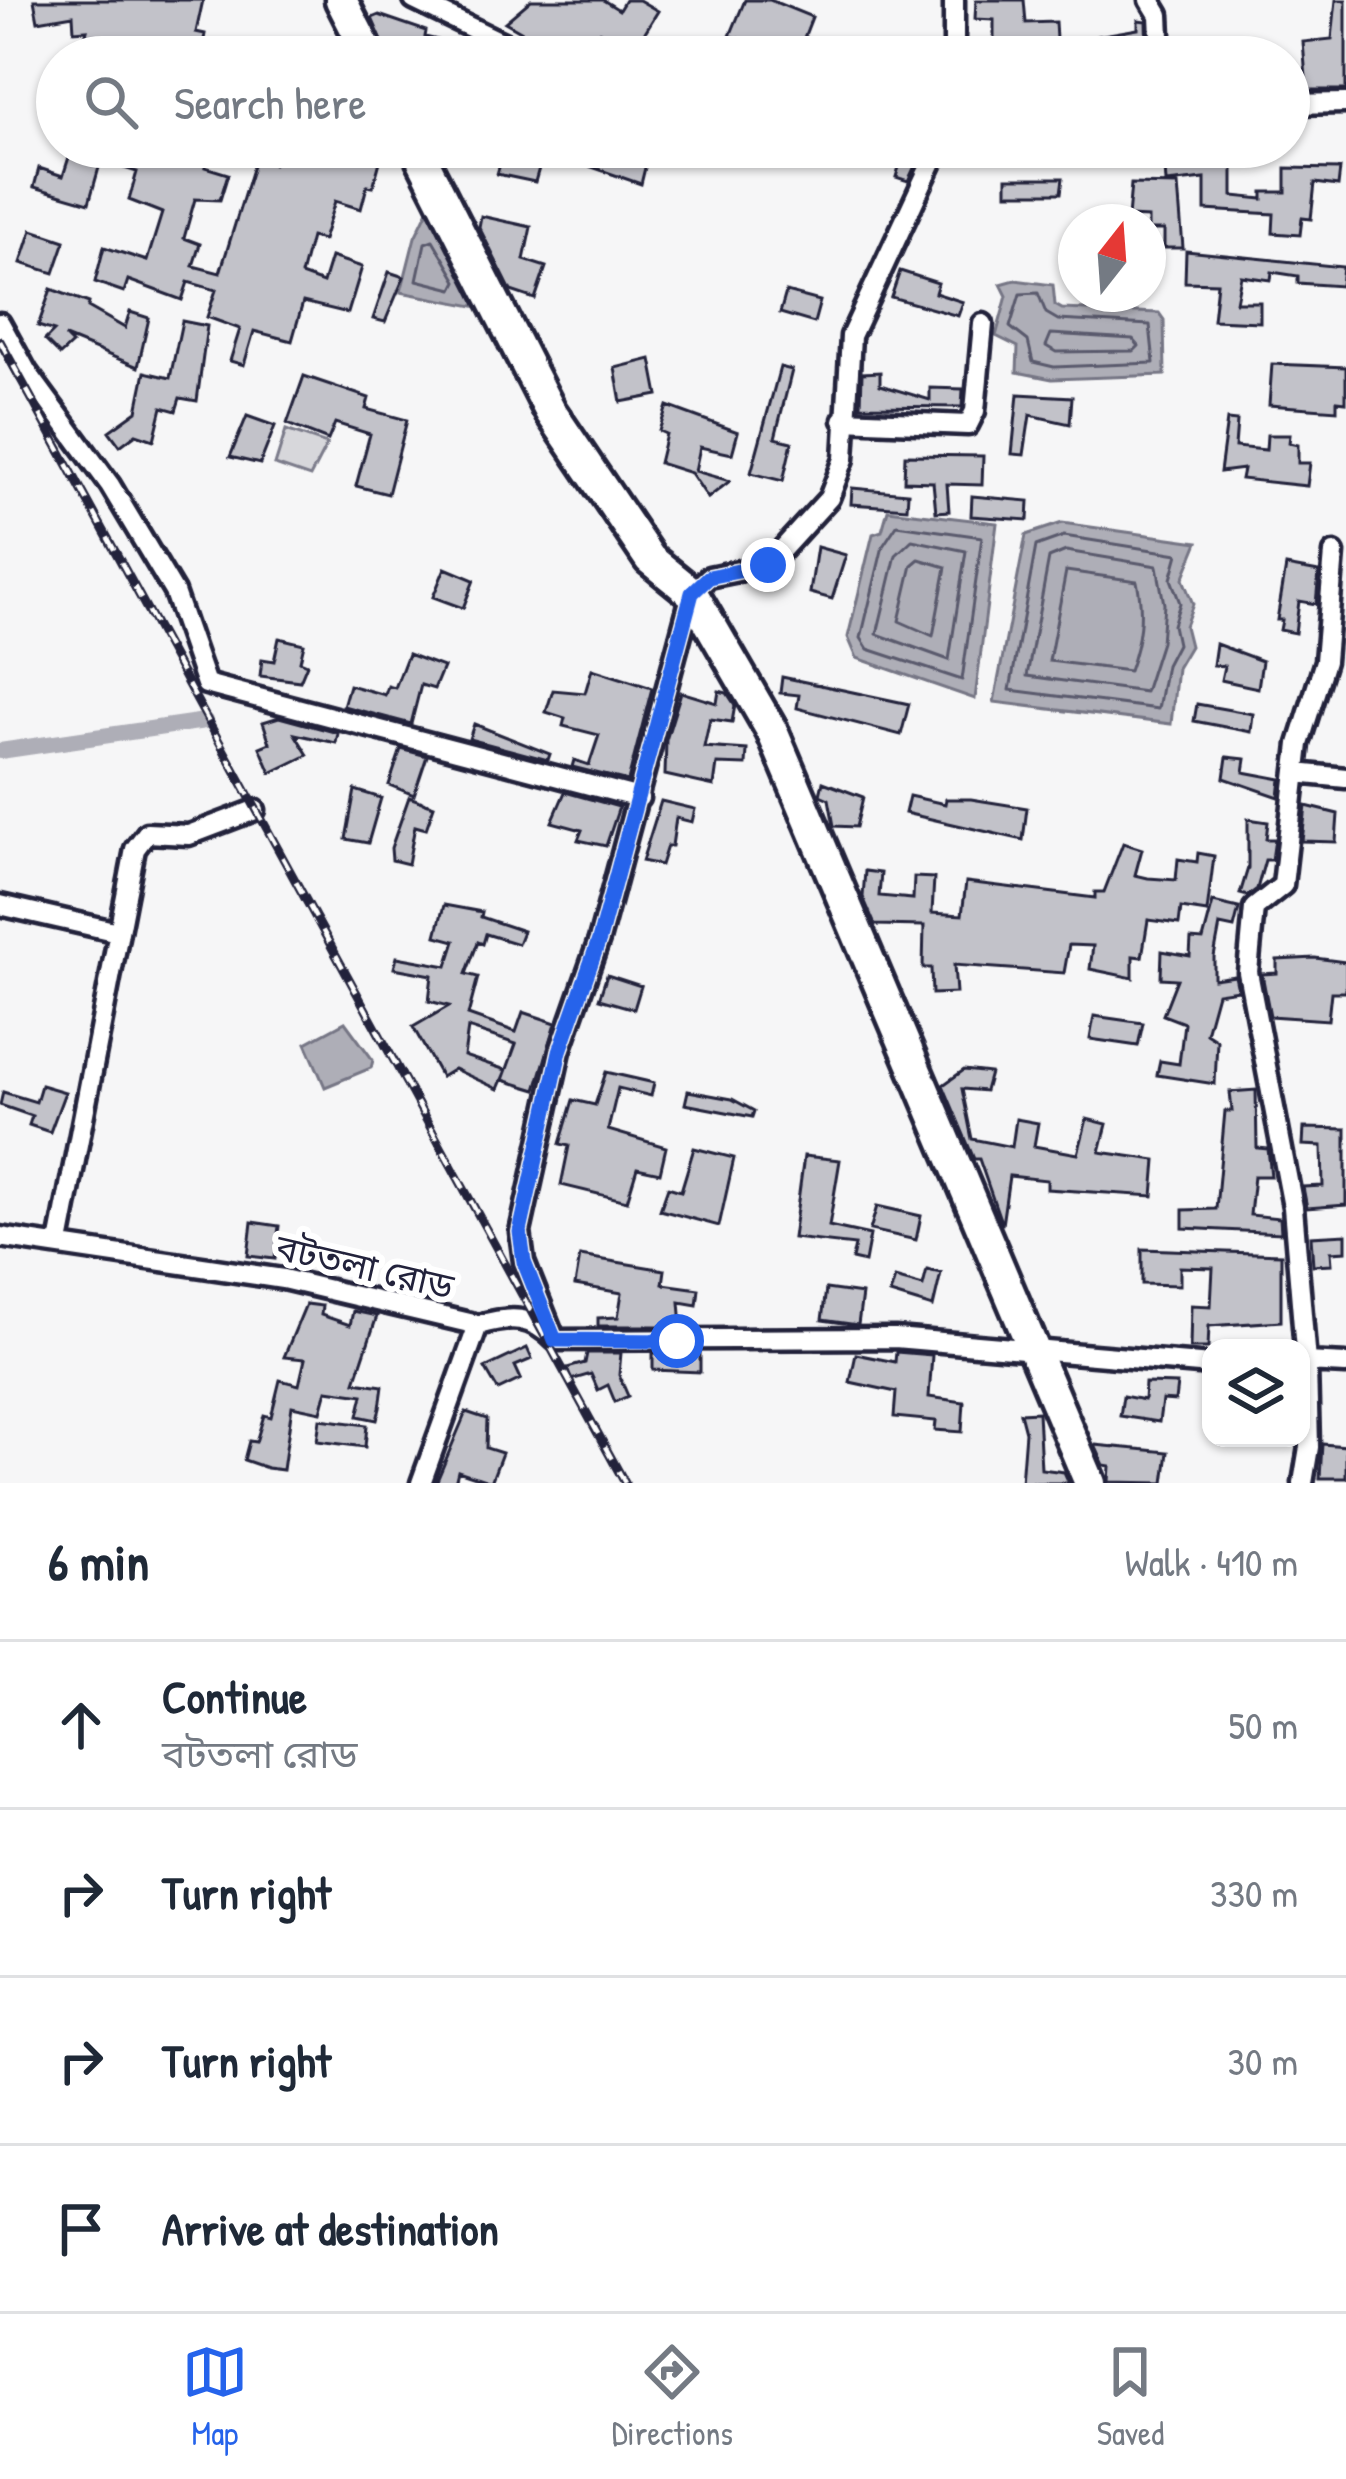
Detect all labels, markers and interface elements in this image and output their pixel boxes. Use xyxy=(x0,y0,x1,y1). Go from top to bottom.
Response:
search box xyxy=(36,36,1310,168)
icon: search xyxy=(78,69,144,135)
text: Search here xyxy=(174,72,366,133)
north arrow xyxy=(1058,204,1166,312)
route end xyxy=(741,538,795,592)
street label: বটতলা রোড xyxy=(271,1222,459,1310)
route start xyxy=(650,1314,704,1368)
map controls xyxy=(1202,1339,1310,1447)
button: layers xyxy=(1202,1339,1310,1447)
text: 6 min xyxy=(48,1527,149,1596)
text: Walk · 410 m xyxy=(1125,1535,1298,1588)
text: Continue xyxy=(162,1666,307,1727)
icon: ahead xyxy=(48,1692,114,1758)
text: 50 m xyxy=(1229,1698,1298,1751)
text: বটতলা রোড xyxy=(162,1727,357,1780)
icon: right xyxy=(48,1860,114,1926)
text: Turn right xyxy=(162,1862,331,1923)
text: 330 m xyxy=(1210,1866,1298,1919)
icon: right xyxy=(48,2028,114,2094)
text: Turn right xyxy=(162,2030,331,2091)
text: 30 m xyxy=(1228,2034,1298,2087)
icon: arrive xyxy=(48,2196,114,2262)
text: Arrive at destination xyxy=(162,2198,499,2259)
tab: Map xyxy=(182,2339,248,2455)
tab: Directions xyxy=(612,2339,733,2455)
tab: Saved xyxy=(1097,2339,1164,2455)

